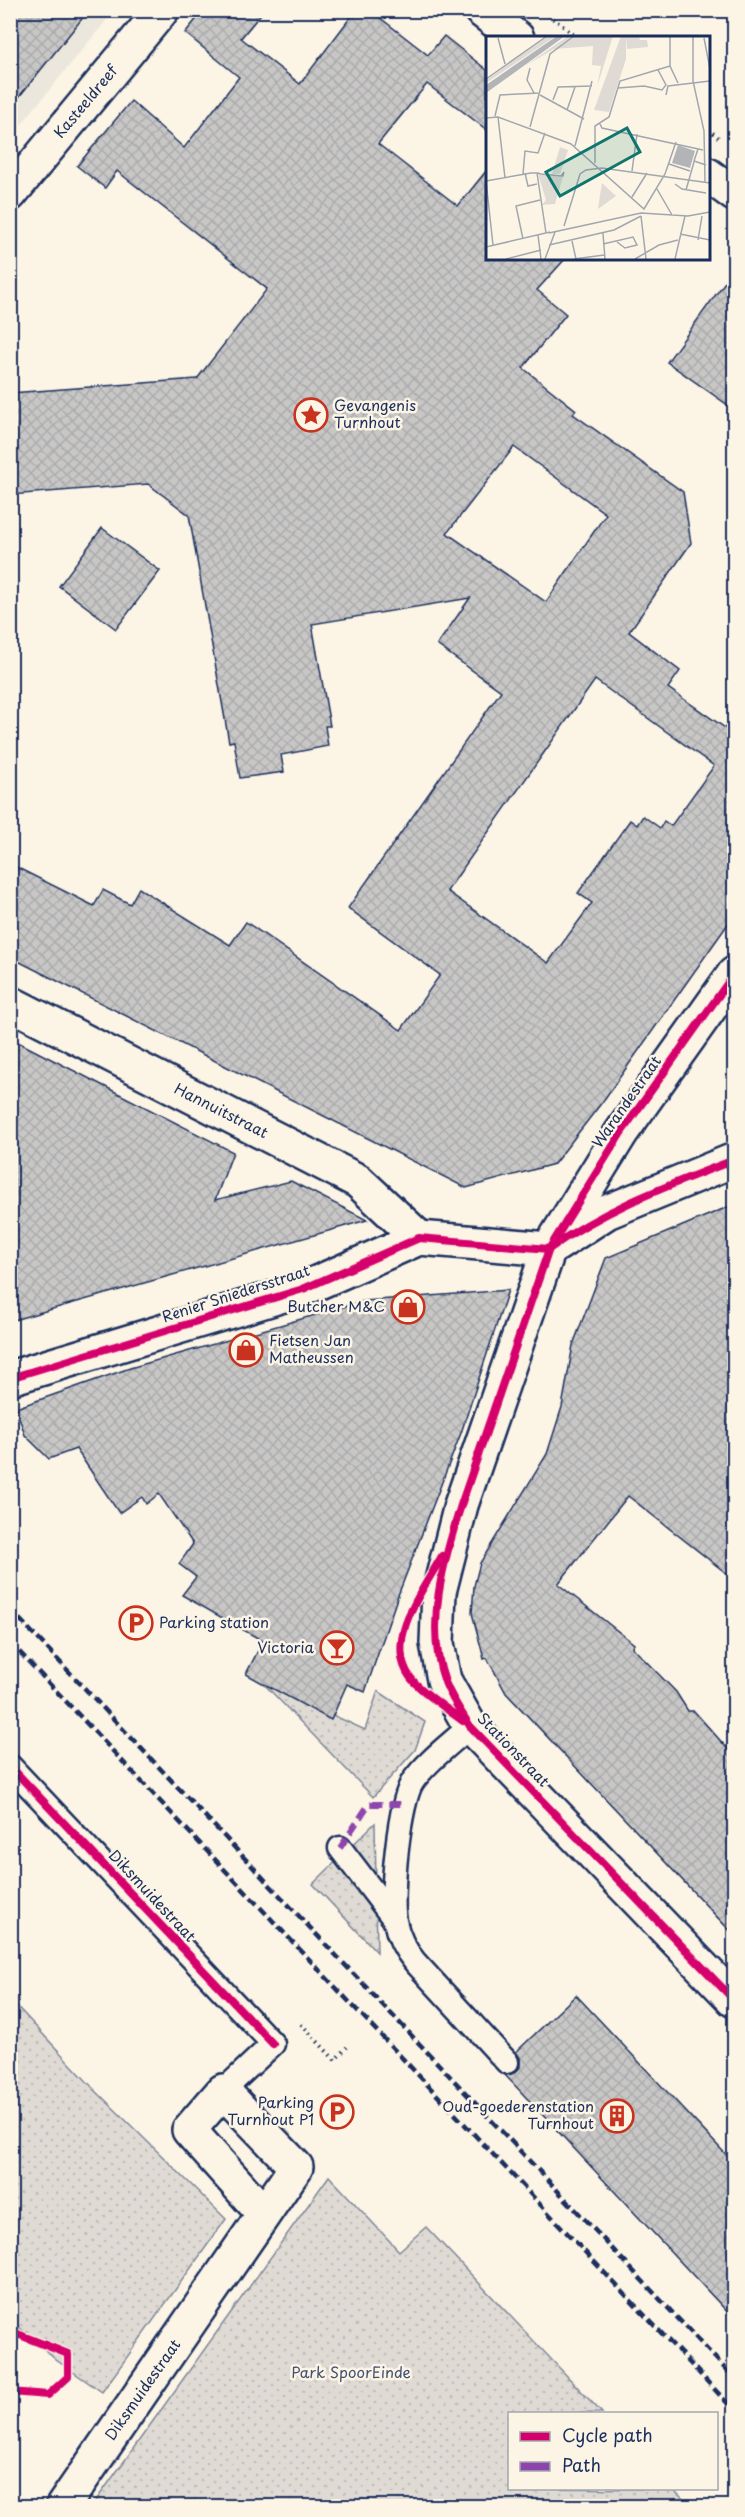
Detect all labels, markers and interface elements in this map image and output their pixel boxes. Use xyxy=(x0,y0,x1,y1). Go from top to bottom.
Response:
inset map xyxy=(486,36,709,260)
street label: Kasteeldreef xyxy=(47,59,123,143)
place label: Gevangenis Turnhout xyxy=(334,393,416,433)
place icon: Gevangenis Turnhout xyxy=(293,397,329,433)
street label: Warandestraat xyxy=(585,1050,666,1152)
street label: Hannuitstraat xyxy=(171,1076,273,1143)
street label: Renier Sniedersstraat xyxy=(159,1258,312,1327)
shop icon: Butcher M&C xyxy=(390,1289,426,1325)
place label: Butcher M&C xyxy=(287,1294,385,1317)
place label: Fietsen Jan Matheussen xyxy=(269,1328,354,1368)
shop icon: Fietsen Jan Matheussen xyxy=(228,1332,264,1368)
parking icon: Parking station xyxy=(118,1605,154,1641)
place label: Parking station xyxy=(159,1610,269,1633)
bar icon: Victoria xyxy=(319,1630,355,1666)
place label: Victoria xyxy=(257,1635,315,1658)
street label: Stationstraat xyxy=(473,1707,556,1791)
street label: Diksmuidestraat xyxy=(104,1844,202,1946)
place label: Parking Turnhout P1 xyxy=(227,2090,314,2130)
parking icon: Parking Turnhout P1 xyxy=(319,2094,355,2130)
place label: Oud-goederenstation Turnhout xyxy=(442,2094,594,2134)
building icon: Oud-goederenstation Turnhout xyxy=(599,2098,635,2134)
street label: Diksmuidestraat xyxy=(98,2334,185,2444)
park label: Park SpoorEinde xyxy=(291,2360,411,2383)
legend xyxy=(508,2412,718,2490)
text: Cycle path xyxy=(562,2421,653,2448)
text: Path xyxy=(562,2451,601,2478)

